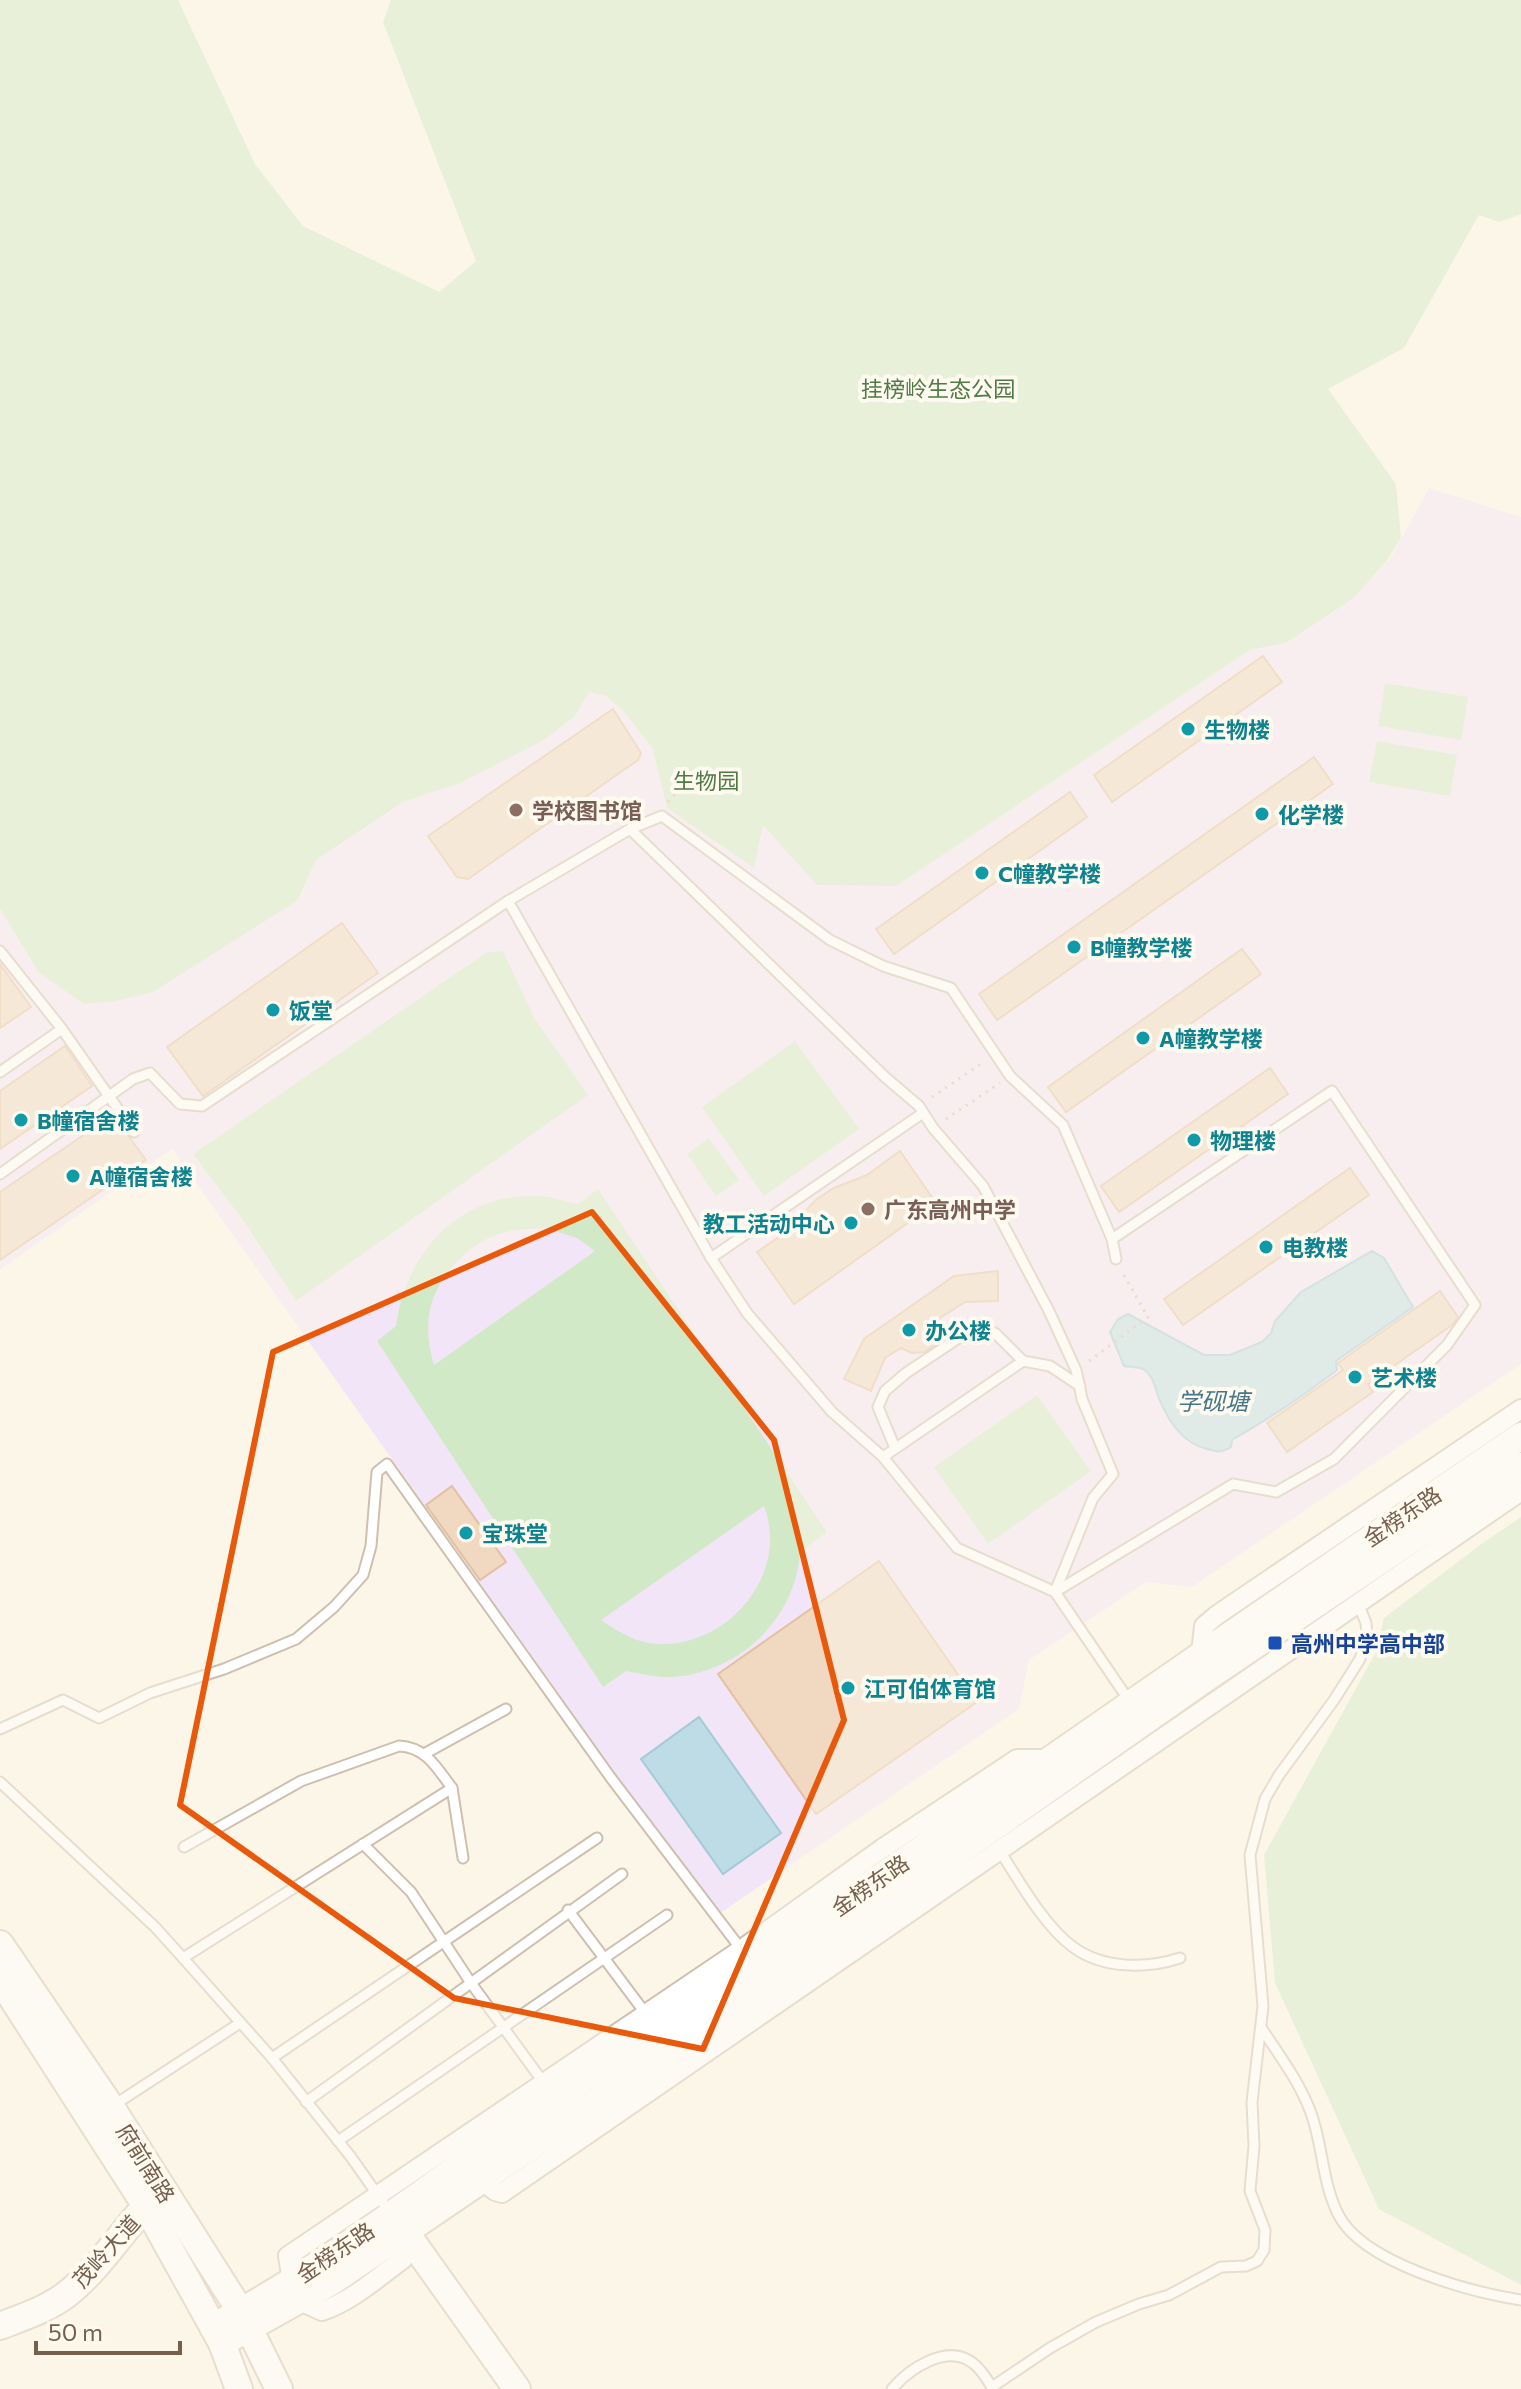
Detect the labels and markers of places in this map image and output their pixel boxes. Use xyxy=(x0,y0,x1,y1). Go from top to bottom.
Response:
place label: 生物楼 xyxy=(1204,716,1270,743)
marker: 生物楼 xyxy=(1179,720,1197,738)
place label: 学校图书馆 xyxy=(532,797,642,824)
marker: 学校图书馆 xyxy=(507,801,525,819)
place label: 化学楼 xyxy=(1278,801,1344,828)
marker: 化学楼 xyxy=(1253,805,1271,823)
place label: C幢教学楼 xyxy=(998,860,1101,887)
marker: C幢教学楼 xyxy=(973,864,991,882)
place label: B幢教学楼 xyxy=(1090,934,1193,961)
marker: B幢教学楼 xyxy=(1065,938,1083,956)
place label: 饭堂 xyxy=(289,997,333,1024)
marker: 饭堂 xyxy=(264,1001,282,1019)
place label: A幢教学楼 xyxy=(1159,1025,1263,1052)
marker: A幢教学楼 xyxy=(1134,1029,1152,1047)
place label: B幢宿舍楼 xyxy=(37,1107,140,1134)
marker: B幢宿舍楼 xyxy=(12,1111,30,1129)
place label: 物理楼 xyxy=(1210,1127,1276,1154)
marker: 物理楼 xyxy=(1185,1131,1203,1149)
place label: A幢宿舍楼 xyxy=(89,1163,193,1190)
marker: A幢宿舍楼 xyxy=(64,1167,82,1185)
place label: 广东高州中学 xyxy=(884,1196,1016,1223)
marker: 广东高州中学 xyxy=(859,1200,877,1218)
place label: 教工活动中心 xyxy=(703,1210,835,1237)
marker: 教工活动中心 xyxy=(842,1214,860,1232)
place label: 电教楼 xyxy=(1282,1234,1348,1261)
marker: 电教楼 xyxy=(1257,1238,1275,1256)
place label: 办公楼 xyxy=(925,1317,991,1344)
marker: 办公楼 xyxy=(900,1321,918,1339)
place label: 艺术楼 xyxy=(1371,1364,1437,1391)
marker: 艺术楼 xyxy=(1346,1368,1364,1386)
place label: 宝珠堂 xyxy=(482,1520,548,1547)
marker: 宝珠堂 xyxy=(457,1524,475,1542)
place label: 高州中学高中部 xyxy=(1291,1630,1445,1657)
marker: 高州中学高中部 xyxy=(1266,1634,1284,1652)
place label: 江可伯体育馆 xyxy=(864,1675,996,1702)
marker: 江可伯体育馆 xyxy=(839,1679,857,1697)

